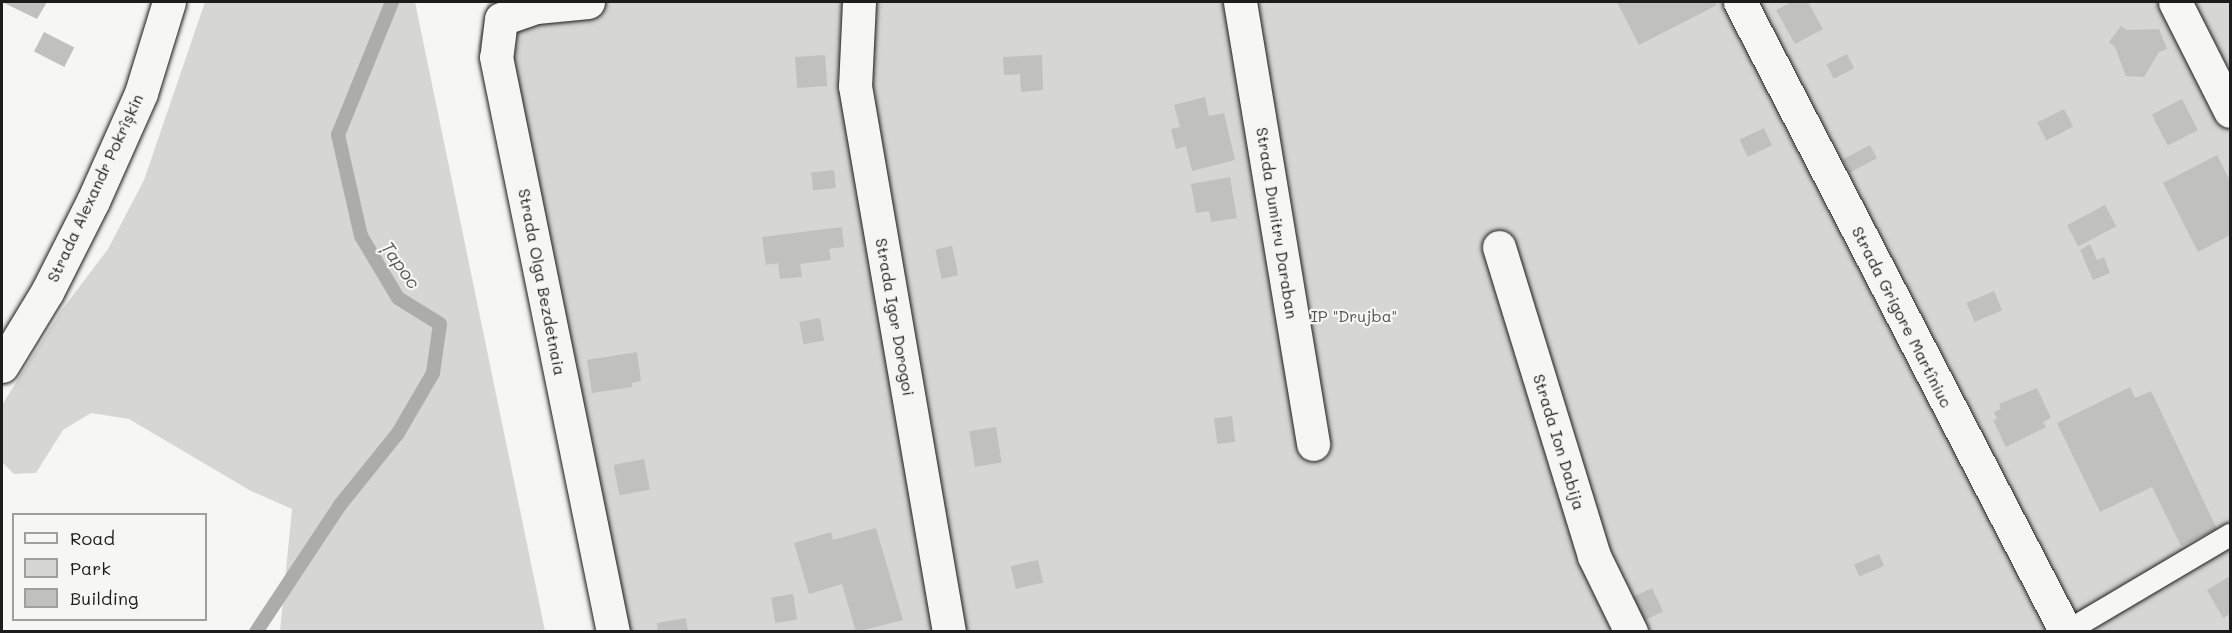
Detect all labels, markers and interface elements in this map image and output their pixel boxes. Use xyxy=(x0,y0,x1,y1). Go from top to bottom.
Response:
street label: Strada Alexandr Pokrîșkin xyxy=(43,91,147,285)
street label: Strada Dumitru Daraban xyxy=(1252,126,1302,320)
street label: Strada Olga Bezdetnaia xyxy=(514,187,570,377)
street label: Strada Grigore Martîniuc xyxy=(1848,223,1956,411)
water label: Țapoc xyxy=(377,237,425,293)
street label: Strada Igor Dorogoi xyxy=(872,237,918,397)
park label: IP "Drujba" xyxy=(1311,306,1397,326)
street label: Strada Ion Dabija xyxy=(1529,372,1589,512)
legend xyxy=(12,513,207,621)
text: Road xyxy=(70,526,115,550)
text: Park xyxy=(70,556,111,580)
text: Building xyxy=(70,586,138,610)

